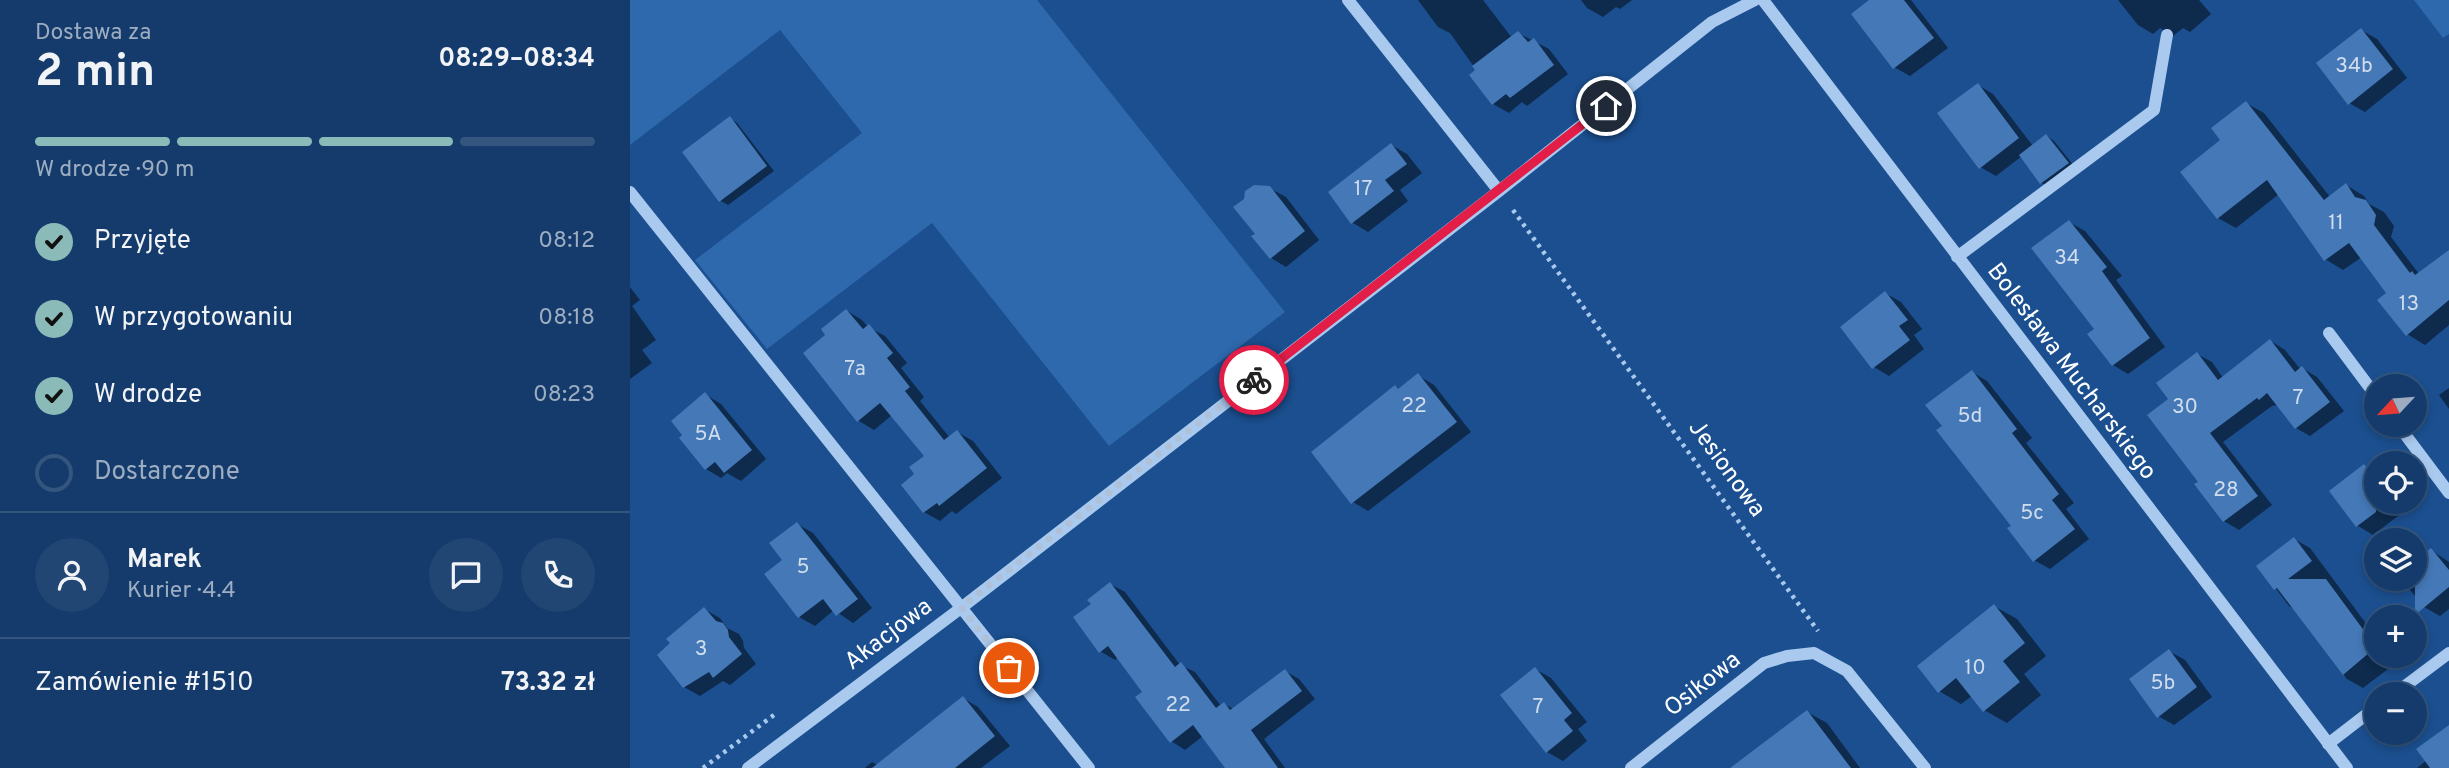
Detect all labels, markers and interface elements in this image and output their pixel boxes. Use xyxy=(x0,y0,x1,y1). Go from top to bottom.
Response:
text: Dostawa za xyxy=(35,19,151,48)
text: 08:29–08:34 xyxy=(438,43,595,76)
text: 2 min xyxy=(35,44,155,103)
house number: 34b xyxy=(2335,53,2373,80)
pin xyxy=(1576,76,1636,136)
icon: home xyxy=(1587,87,1625,125)
text: W drodze · 90 m xyxy=(35,156,194,185)
house number: 17 xyxy=(1354,176,1372,203)
house number: 11 xyxy=(2328,210,2344,237)
icon: check xyxy=(35,223,73,261)
text: Przyjęte xyxy=(94,225,191,258)
text: 08:12 xyxy=(538,227,595,256)
house number: 34 xyxy=(2054,245,2080,272)
street label: Bolesława Mucharskiego xyxy=(1980,258,2162,486)
house number: 13 xyxy=(2399,291,2419,318)
icon: check xyxy=(35,300,73,338)
text: W przygotowaniu xyxy=(94,302,293,335)
text: 08:18 xyxy=(538,304,595,333)
courier xyxy=(1219,345,1289,415)
house number: 7a xyxy=(844,356,866,383)
icon: bike xyxy=(1235,361,1273,399)
north arrow xyxy=(2364,374,2427,438)
map controls xyxy=(2364,374,2427,745)
icon: check xyxy=(35,377,73,415)
text: W drodze xyxy=(94,379,202,412)
text: 08:23 xyxy=(533,381,595,410)
house number: 7 xyxy=(2293,385,2304,412)
house number: 22 xyxy=(1401,393,1427,420)
house number: 30 xyxy=(2172,394,2198,421)
house number: 5d xyxy=(1958,403,1982,430)
street label: Jesionowa xyxy=(1681,414,1771,524)
house number: 5A xyxy=(695,421,721,448)
button: locate xyxy=(2364,451,2427,514)
text: Dostarczone xyxy=(94,456,240,489)
house number: 28 xyxy=(2213,477,2239,504)
house number: 5c xyxy=(2020,500,2044,527)
button: layers xyxy=(2364,528,2427,591)
button: person xyxy=(35,538,109,612)
button: chat xyxy=(429,538,503,612)
button: phone xyxy=(521,538,595,612)
text: Marek xyxy=(127,544,202,577)
house number: 5 xyxy=(796,554,810,581)
text: Kurier · 4.4 xyxy=(127,577,236,606)
street label: Akacjowa xyxy=(839,592,939,678)
button: + xyxy=(2364,605,2427,668)
house number: 3 xyxy=(695,636,707,663)
pin xyxy=(979,638,1039,698)
street label: Osikowa xyxy=(1659,646,1747,724)
icon: bag xyxy=(990,649,1028,687)
house number: 10 xyxy=(1964,655,1986,682)
text: Zamówienie #1510 xyxy=(35,667,254,700)
text: 73.32 zł xyxy=(501,667,595,700)
house number: 5b xyxy=(2151,670,2175,697)
button: − xyxy=(2364,682,2427,745)
house number: 22 xyxy=(1165,692,1191,719)
house number: 7 xyxy=(1533,694,1544,721)

